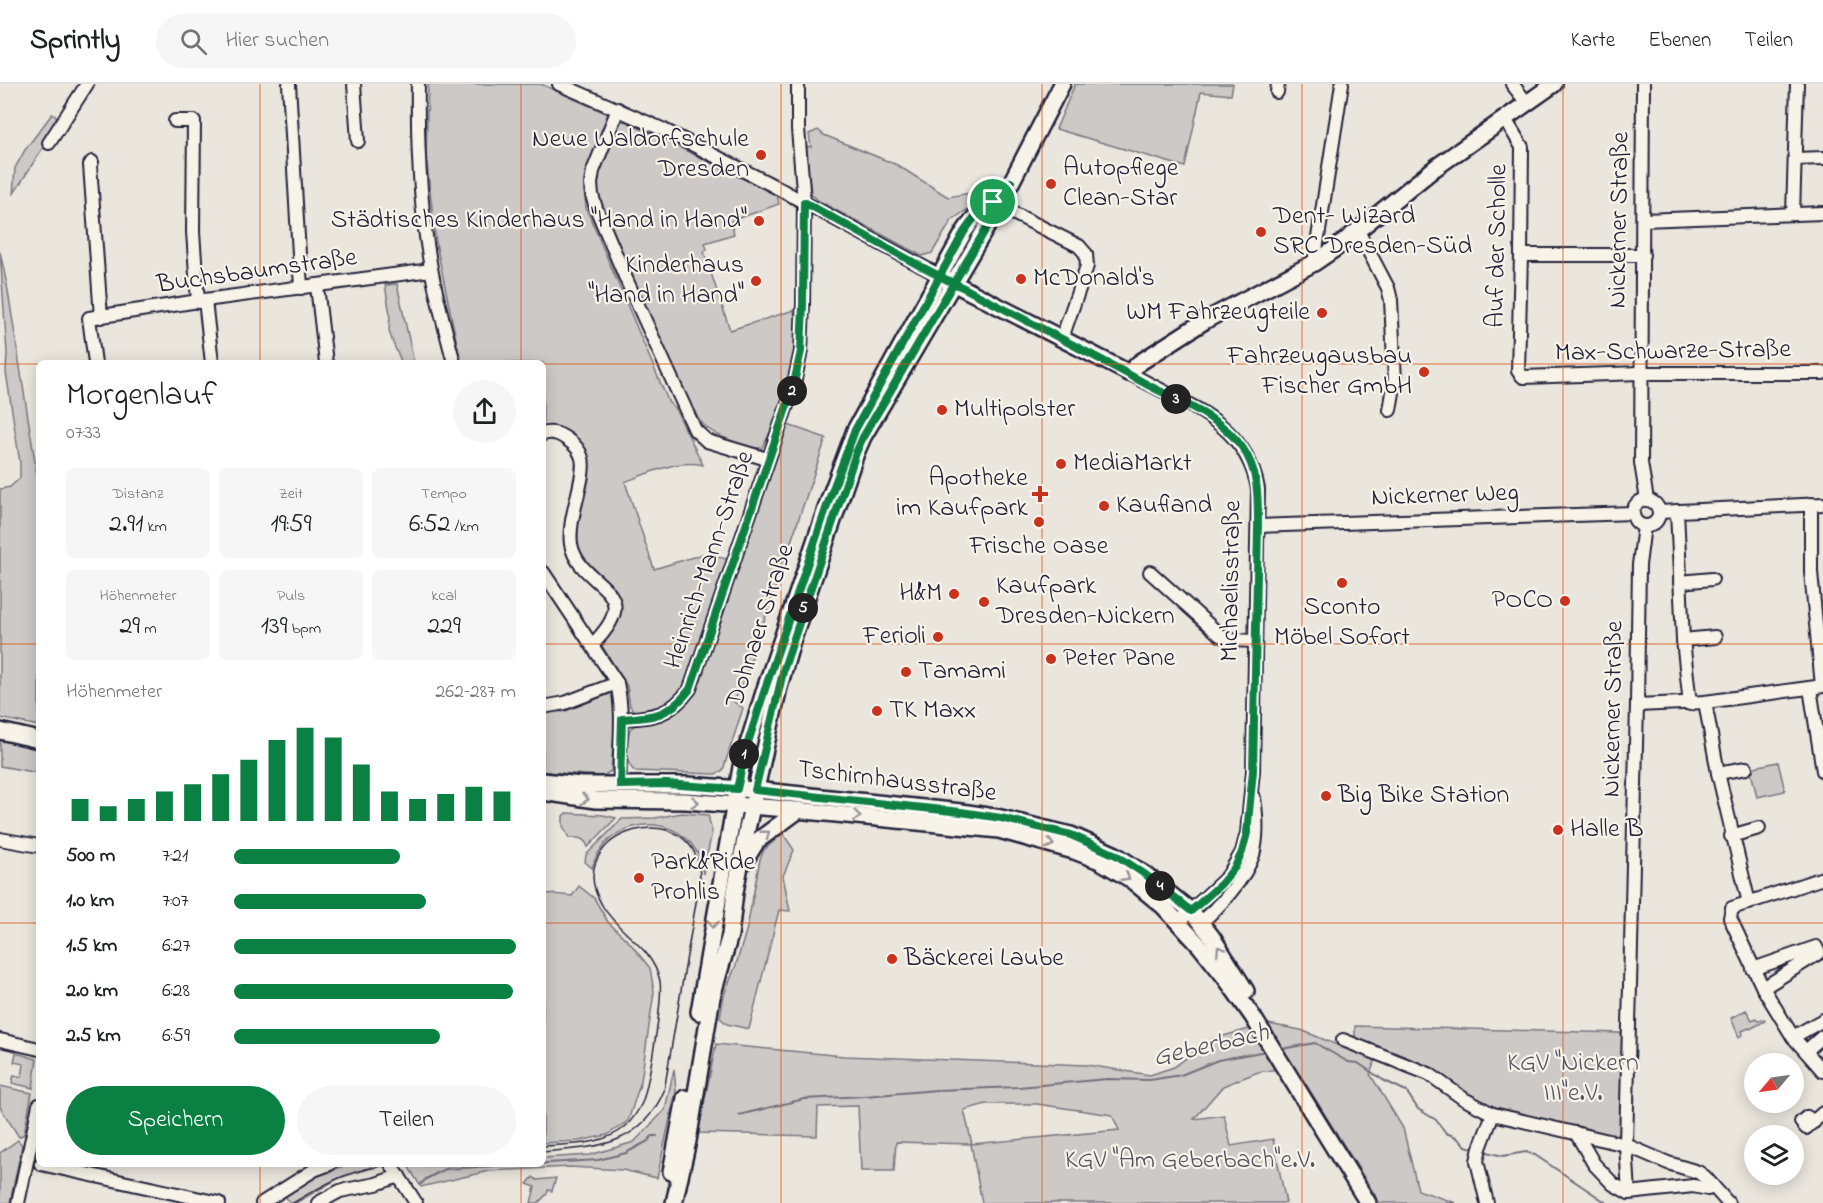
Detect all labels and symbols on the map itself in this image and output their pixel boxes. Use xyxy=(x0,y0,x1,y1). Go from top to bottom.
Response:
place label: Neue Waldorfschule Dresden xyxy=(532,121,749,189)
street label: Nickerner Straße xyxy=(1599,131,1641,309)
marker: Neue Waldorfschule Dresden xyxy=(754,148,768,162)
place label: Autopflege Clean-Star xyxy=(1063,150,1179,218)
street label: Auf der Scholle xyxy=(1478,163,1518,328)
pin xyxy=(967,176,1018,227)
marker: Autopflege Clean-Star xyxy=(1044,177,1058,191)
place label: Dent- Wizard SRC Dresden-Süd xyxy=(1272,198,1472,266)
place label: Städtisches Kinderhaus "Hand in Hand" xyxy=(331,202,747,240)
marker: Städtisches Kinderhaus "Hand in Hand" xyxy=(752,214,766,228)
marker: Dent- Wizard SRC Dresden-Süd xyxy=(1254,225,1268,239)
street label: Buchsbaumstraße xyxy=(154,239,360,305)
place label: Kinderhaus "Hand in Hand" xyxy=(588,247,744,315)
place label: McDonald's xyxy=(1033,260,1155,298)
marker: McDonald's xyxy=(1014,272,1028,286)
marker: Kinderhaus "Hand in Hand" xyxy=(749,274,763,288)
place label: WM Fahrzeugteile xyxy=(1126,294,1310,332)
marker: WM Fahrzeugteile xyxy=(1315,306,1329,320)
street label: Max-Schwarze-Straße xyxy=(1555,331,1792,373)
place label: Fahrzeugausbau Fischer GmbH xyxy=(1226,338,1412,406)
marker: Fahrzeugausbau Fischer GmbH xyxy=(1417,365,1431,379)
pin: 2 xyxy=(777,376,807,406)
pin: 3 xyxy=(1161,384,1191,414)
place label: Multipolster xyxy=(954,391,1076,429)
marker: Multipolster xyxy=(935,403,949,417)
street label: Heinrich-Mann-Straße xyxy=(655,445,765,674)
place label: MediaMarkt xyxy=(1073,445,1192,483)
marker: MediaMarkt xyxy=(1054,457,1068,471)
place label: Apotheke im Kaufpark xyxy=(896,460,1029,528)
street label: Nickerner Weg xyxy=(1371,474,1519,518)
marker: Apotheke im Kaufpark xyxy=(1033,487,1047,501)
place label: Kaufland xyxy=(1116,487,1212,525)
marker: Kaufland xyxy=(1097,499,1111,513)
street label: Michaelisstraße xyxy=(1212,500,1252,662)
marker: Frische Oase xyxy=(1032,515,1046,529)
place label: Frische Oase xyxy=(969,528,1109,566)
street label: Dohnaer Straße xyxy=(716,539,805,714)
place label: Kaufpark Dresden-Nickern xyxy=(995,568,1175,636)
place label: H&M xyxy=(899,575,942,613)
marker: Sconto Möbel Sofort xyxy=(1335,576,1349,590)
place label: POCO xyxy=(1492,582,1553,620)
marker: H&M xyxy=(947,587,961,601)
place label: Sconto Möbel Sofort xyxy=(1274,589,1410,657)
pin: 5 xyxy=(788,593,818,623)
marker: POCO xyxy=(1558,594,1572,608)
marker: Kaufpark Dresden-Nickern xyxy=(977,595,991,609)
place label: Ferioli xyxy=(862,618,926,656)
street label: Nickerner Straße xyxy=(1593,620,1635,798)
marker: Ferioli xyxy=(931,630,945,644)
place label: Peter Pane xyxy=(1063,640,1175,678)
marker: Peter Pane xyxy=(1044,652,1058,666)
place label: Tamami xyxy=(918,653,1006,691)
marker: Tamami xyxy=(899,665,913,679)
place label: TK Maxx xyxy=(889,692,976,730)
marker: TK Maxx xyxy=(870,704,884,718)
pin: 1 xyxy=(729,739,759,769)
street label: Tschirnhausstraße xyxy=(795,751,999,813)
place label: Big Bike Station xyxy=(1337,777,1509,815)
marker: Big Bike Station xyxy=(1319,789,1333,803)
one-way arrow xyxy=(580,792,589,805)
one-way arrow xyxy=(690,795,699,808)
one-way arrow xyxy=(853,809,862,822)
place label: Halle B xyxy=(1570,811,1644,849)
marker: Halle B xyxy=(1551,823,1565,837)
one-way arrow xyxy=(759,831,770,842)
one-way arrow xyxy=(1044,837,1055,849)
place label: Park&Ride Prohlis xyxy=(651,844,756,912)
one-way arrow xyxy=(1119,870,1130,881)
marker: Park&Ride Prohlis xyxy=(632,871,646,885)
pin: 4 xyxy=(1145,871,1175,901)
one-way arrow xyxy=(708,920,720,929)
place label: Bäckerei Laube xyxy=(903,940,1064,978)
one-way arrow xyxy=(1216,946,1228,956)
marker: Bäckerei Laube xyxy=(885,952,899,966)
water label: Geberbach xyxy=(1149,1014,1274,1078)
park label: KGV "Nickern III"e.V. xyxy=(1507,1045,1639,1113)
north arrow xyxy=(1744,1053,1804,1113)
park label: KGV "Am Geberbach"e.V. xyxy=(1065,1142,1315,1180)

